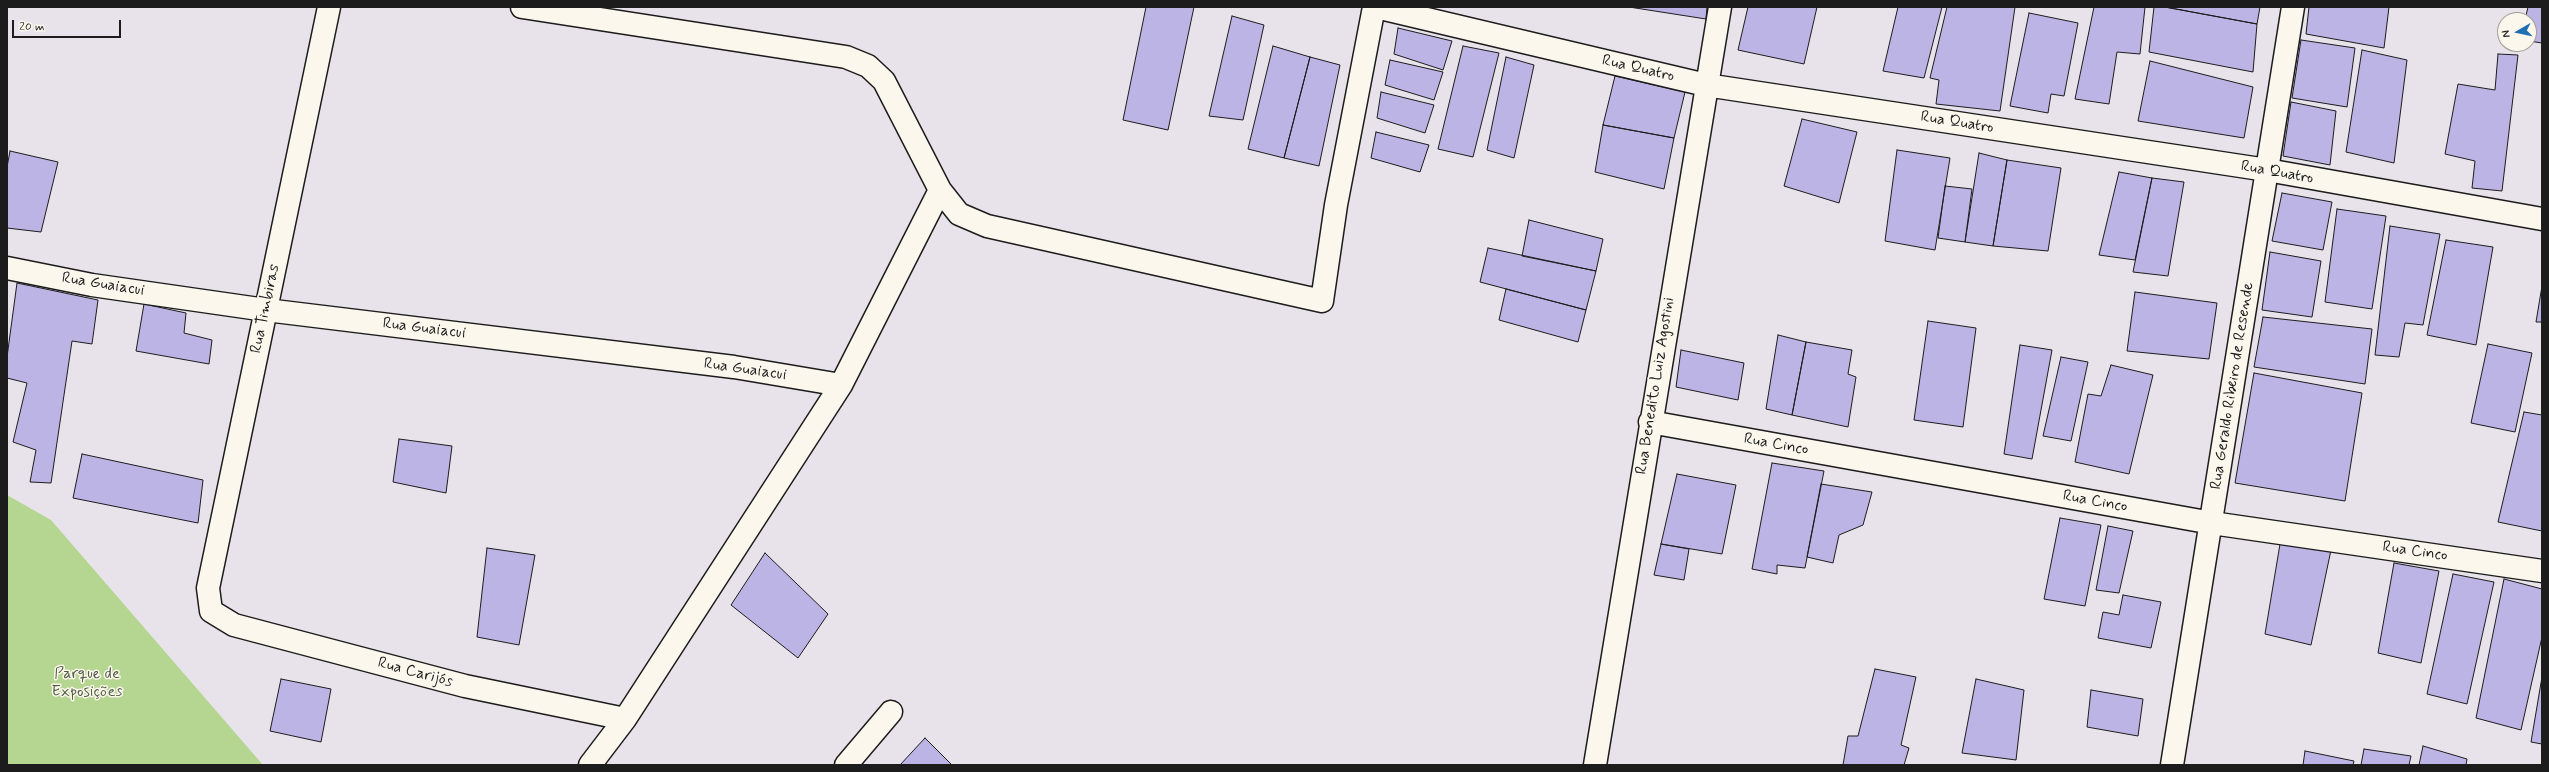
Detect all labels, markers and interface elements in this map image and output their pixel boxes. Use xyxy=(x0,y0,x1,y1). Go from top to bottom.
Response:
scale bar xyxy=(14,12,123,38)
north arrow xyxy=(2497,12,2537,52)
text: 20 m xyxy=(19,19,45,35)
text: N xyxy=(2499,29,2514,38)
street label: Rua Quatro xyxy=(1600,51,1676,87)
street label: Rua Quatro xyxy=(1919,108,1995,138)
street label: Rua Quatro xyxy=(2239,157,2315,189)
street label: Rua Timbiras xyxy=(247,263,285,355)
street label: Rua Guaiacui xyxy=(60,269,146,301)
street label: Rua Geraldo Ribeiro de Resende xyxy=(2207,281,2259,491)
street label: Rua Benedito Luiz Agostini xyxy=(1633,296,1679,476)
street label: Rua Guaiacui xyxy=(381,314,467,344)
street label: Rua Guaiacui xyxy=(702,355,788,385)
street label: Rua Cinco xyxy=(1742,430,1810,460)
street label: Rua Cinco xyxy=(2061,487,2129,517)
street label: Rua Cinco xyxy=(2381,538,2449,566)
street label: Rua Carijós xyxy=(375,654,455,692)
park label: Parque de Exposições xyxy=(52,665,122,703)

